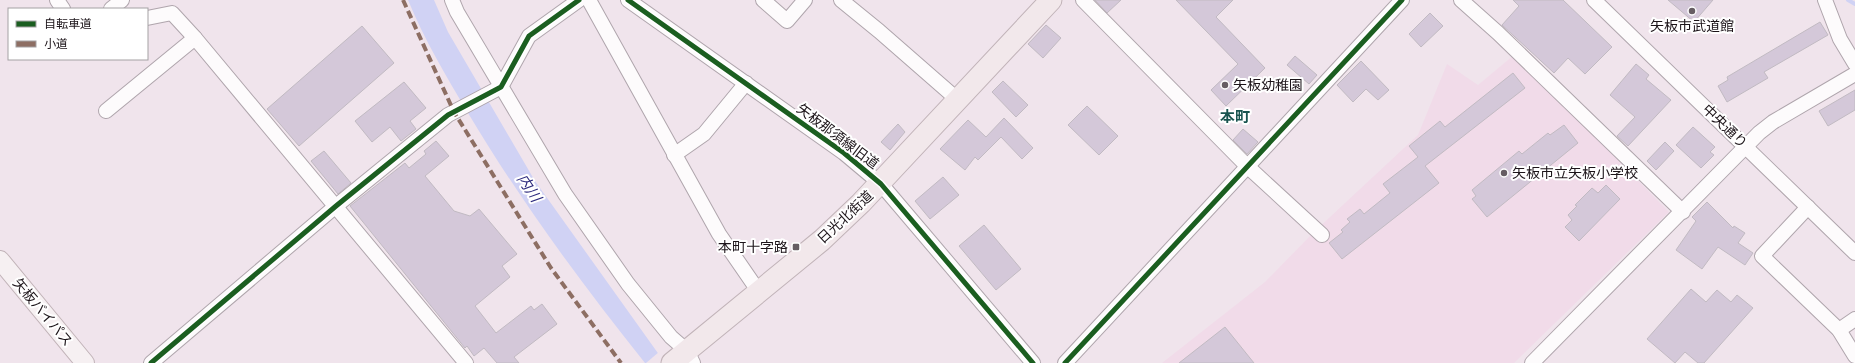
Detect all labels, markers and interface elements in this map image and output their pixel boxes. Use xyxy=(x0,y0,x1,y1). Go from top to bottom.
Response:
marker: 矢板市武道館 xyxy=(1687,6,1697,16)
legend xyxy=(8,8,148,60)
text: 自転車道 xyxy=(44,16,92,30)
place label: 矢板市武道館 xyxy=(1650,17,1734,34)
text: 小道 xyxy=(44,36,68,50)
place label: 矢板幼稚園 xyxy=(1233,76,1303,93)
marker: 矢板幼稚園 xyxy=(1220,80,1230,90)
street label: 矢板那須線旧道 xyxy=(794,99,883,172)
street label: 中央通り xyxy=(1699,100,1751,151)
district label: 本町 xyxy=(1220,107,1250,125)
place label: 矢板市立矢板小学校 xyxy=(1512,164,1638,181)
marker: 矢板市立矢板小学校 xyxy=(1499,168,1509,178)
water label: 内川 xyxy=(514,170,547,207)
street label: 日光北街道 xyxy=(813,187,876,247)
place label: 本町十字路 xyxy=(718,238,788,255)
marker: 本町十字路 xyxy=(791,242,801,252)
street label: 矢板バイパス xyxy=(10,274,77,349)

